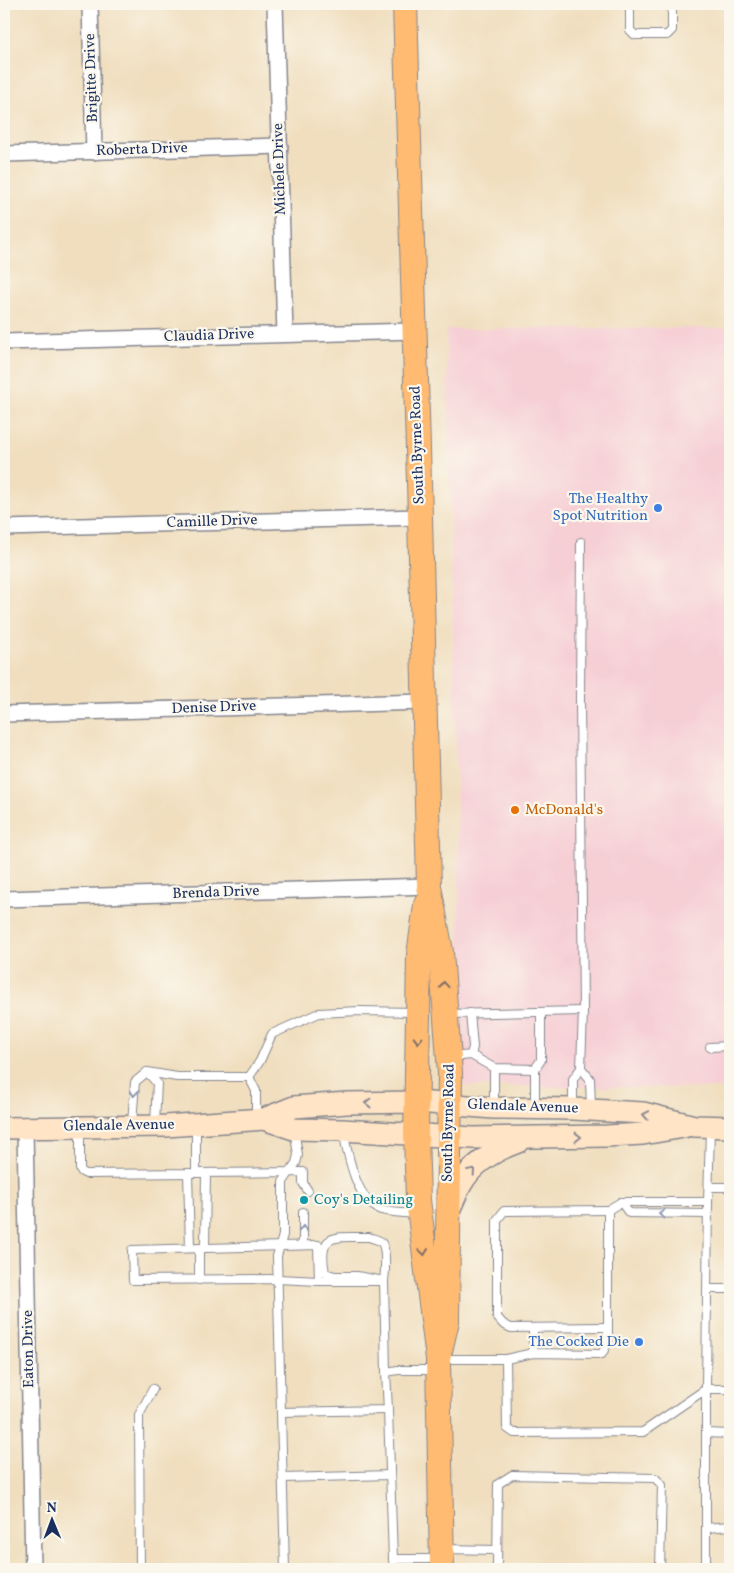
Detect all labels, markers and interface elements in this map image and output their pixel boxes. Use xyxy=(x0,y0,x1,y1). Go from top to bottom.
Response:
street label: Brigitte Drive xyxy=(80,33,104,123)
street label: Michele Drive xyxy=(268,123,292,215)
street label: Roberta Drive xyxy=(96,138,188,162)
street label: Claudia Drive xyxy=(164,324,254,348)
street label: South Byrne Road xyxy=(405,385,431,505)
place label: The Healthy Spot Nutrition xyxy=(553,489,648,527)
marker: The Healthy Spot Nutrition xyxy=(652,502,664,514)
street label: Camille Drive xyxy=(166,510,258,534)
street label: Denise Drive xyxy=(171,696,257,720)
place label: McDonald's xyxy=(525,800,603,821)
marker: McDonald's xyxy=(509,804,521,816)
street label: Brenda Drive xyxy=(172,881,260,905)
one-way arrow xyxy=(439,981,450,989)
one-way arrow xyxy=(413,1036,423,1044)
street label: South Byrne Road xyxy=(437,1064,461,1182)
one-way arrow xyxy=(129,1089,140,1097)
street label: Glendale Avenue xyxy=(467,1095,579,1119)
one-way arrow xyxy=(364,1097,372,1108)
one-way arrow xyxy=(642,1110,650,1120)
street label: Glendale Avenue xyxy=(63,1115,175,1137)
one-way arrow xyxy=(574,1132,582,1143)
one-way arrow xyxy=(466,1168,474,1177)
place label: Coy's Detailing xyxy=(314,1190,413,1211)
marker: Coy's Detailing xyxy=(298,1194,310,1206)
one-way arrow xyxy=(658,1209,666,1219)
one-way arrow xyxy=(298,1224,308,1232)
one-way arrow xyxy=(419,1248,429,1257)
street label: Eaton Drive xyxy=(18,1310,40,1388)
place label: The Cocked Die xyxy=(528,1332,629,1353)
marker: The Cocked Die xyxy=(633,1336,645,1348)
north arrow xyxy=(28,1496,78,1546)
text: N xyxy=(47,1499,57,1518)

